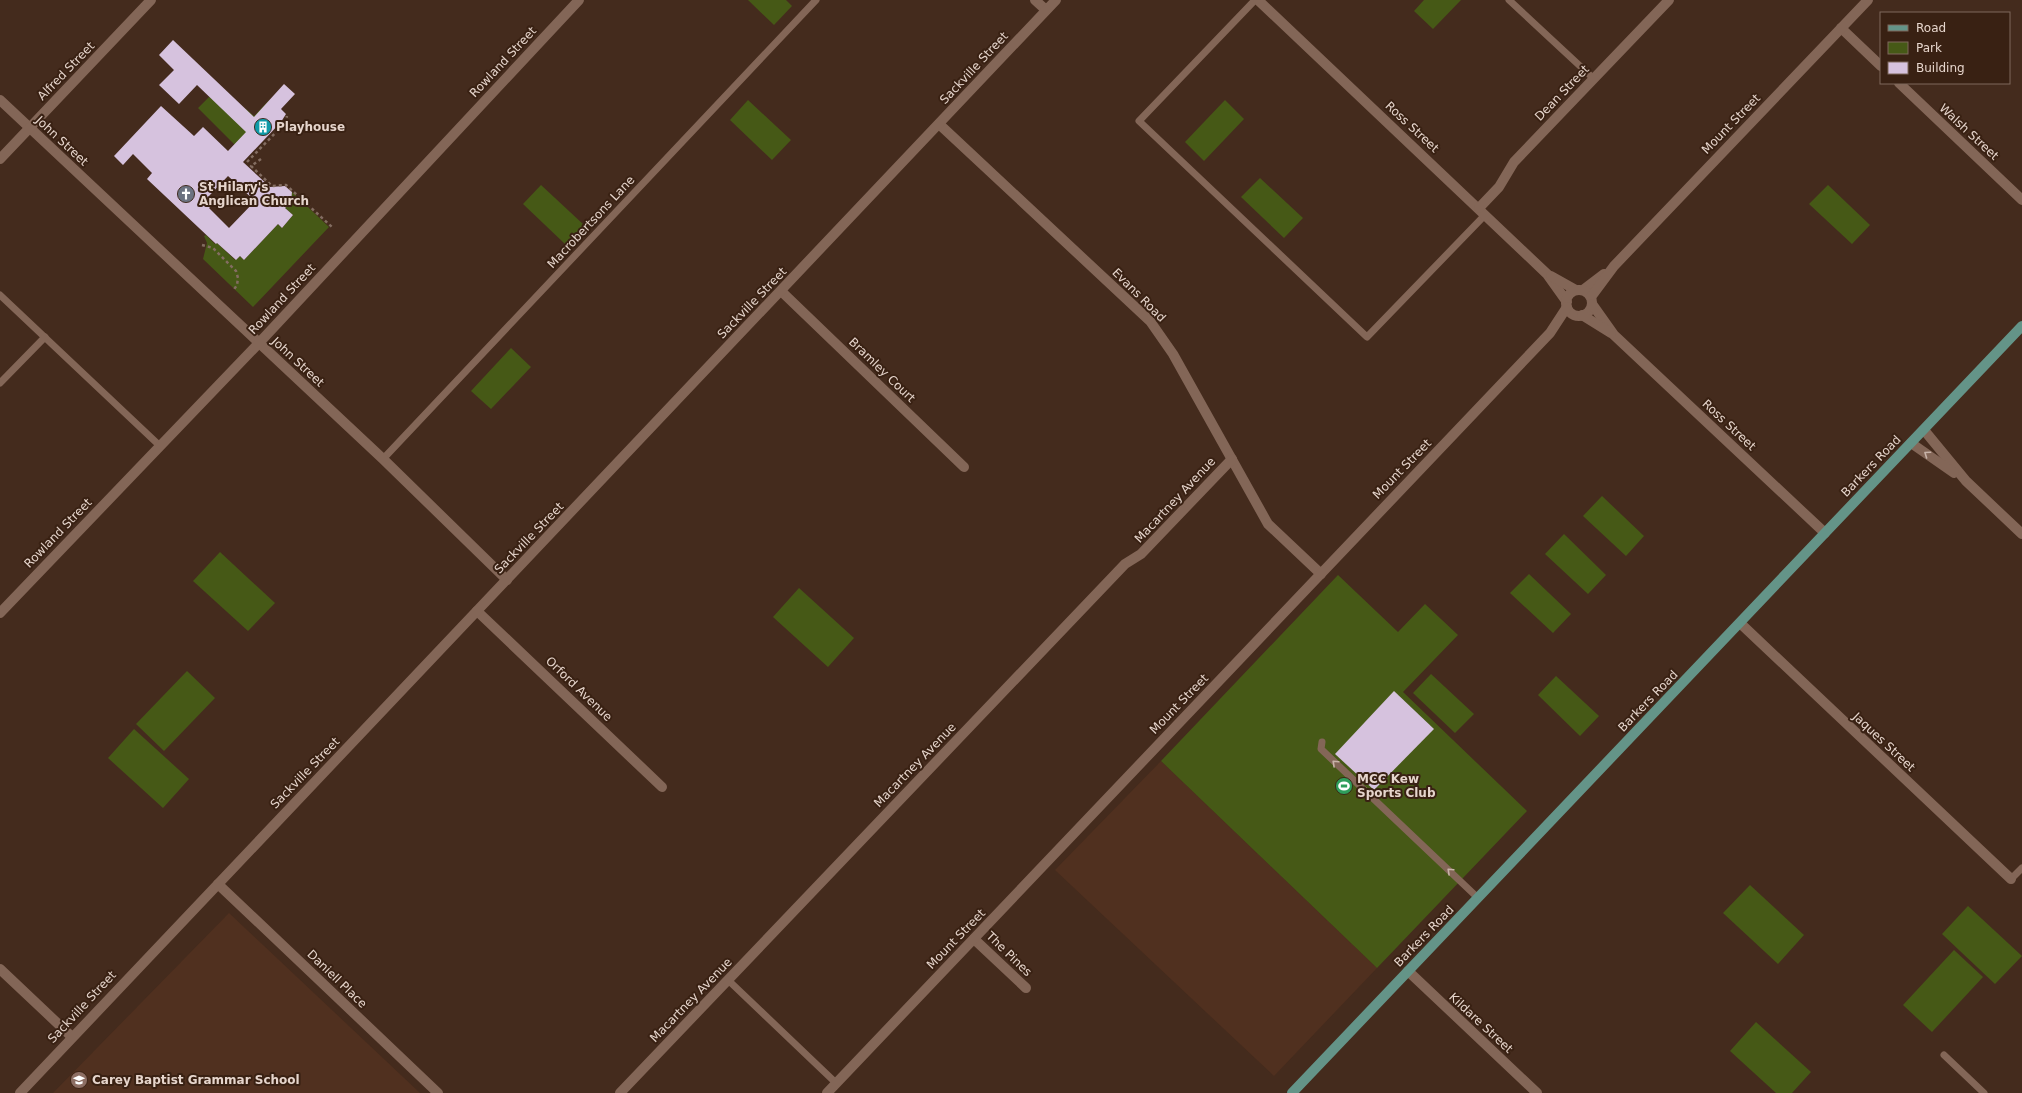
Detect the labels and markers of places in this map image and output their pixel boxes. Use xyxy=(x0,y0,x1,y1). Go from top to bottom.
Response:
building icon: Playhouse xyxy=(253,117,273,137)
place label: Playhouse xyxy=(276,120,345,134)
place label: St Hilary's Anglican Church xyxy=(199,180,309,208)
church icon: St Hilary's Anglican Church xyxy=(176,184,196,204)
place label: MCC Kew Sports Club xyxy=(1357,772,1436,800)
sports icon: MCC Kew Sports Club xyxy=(1334,776,1354,796)
school or university icon: Carey Baptist Grammar School xyxy=(69,1070,89,1090)
place label: Carey Baptist Grammar School xyxy=(92,1073,300,1087)

